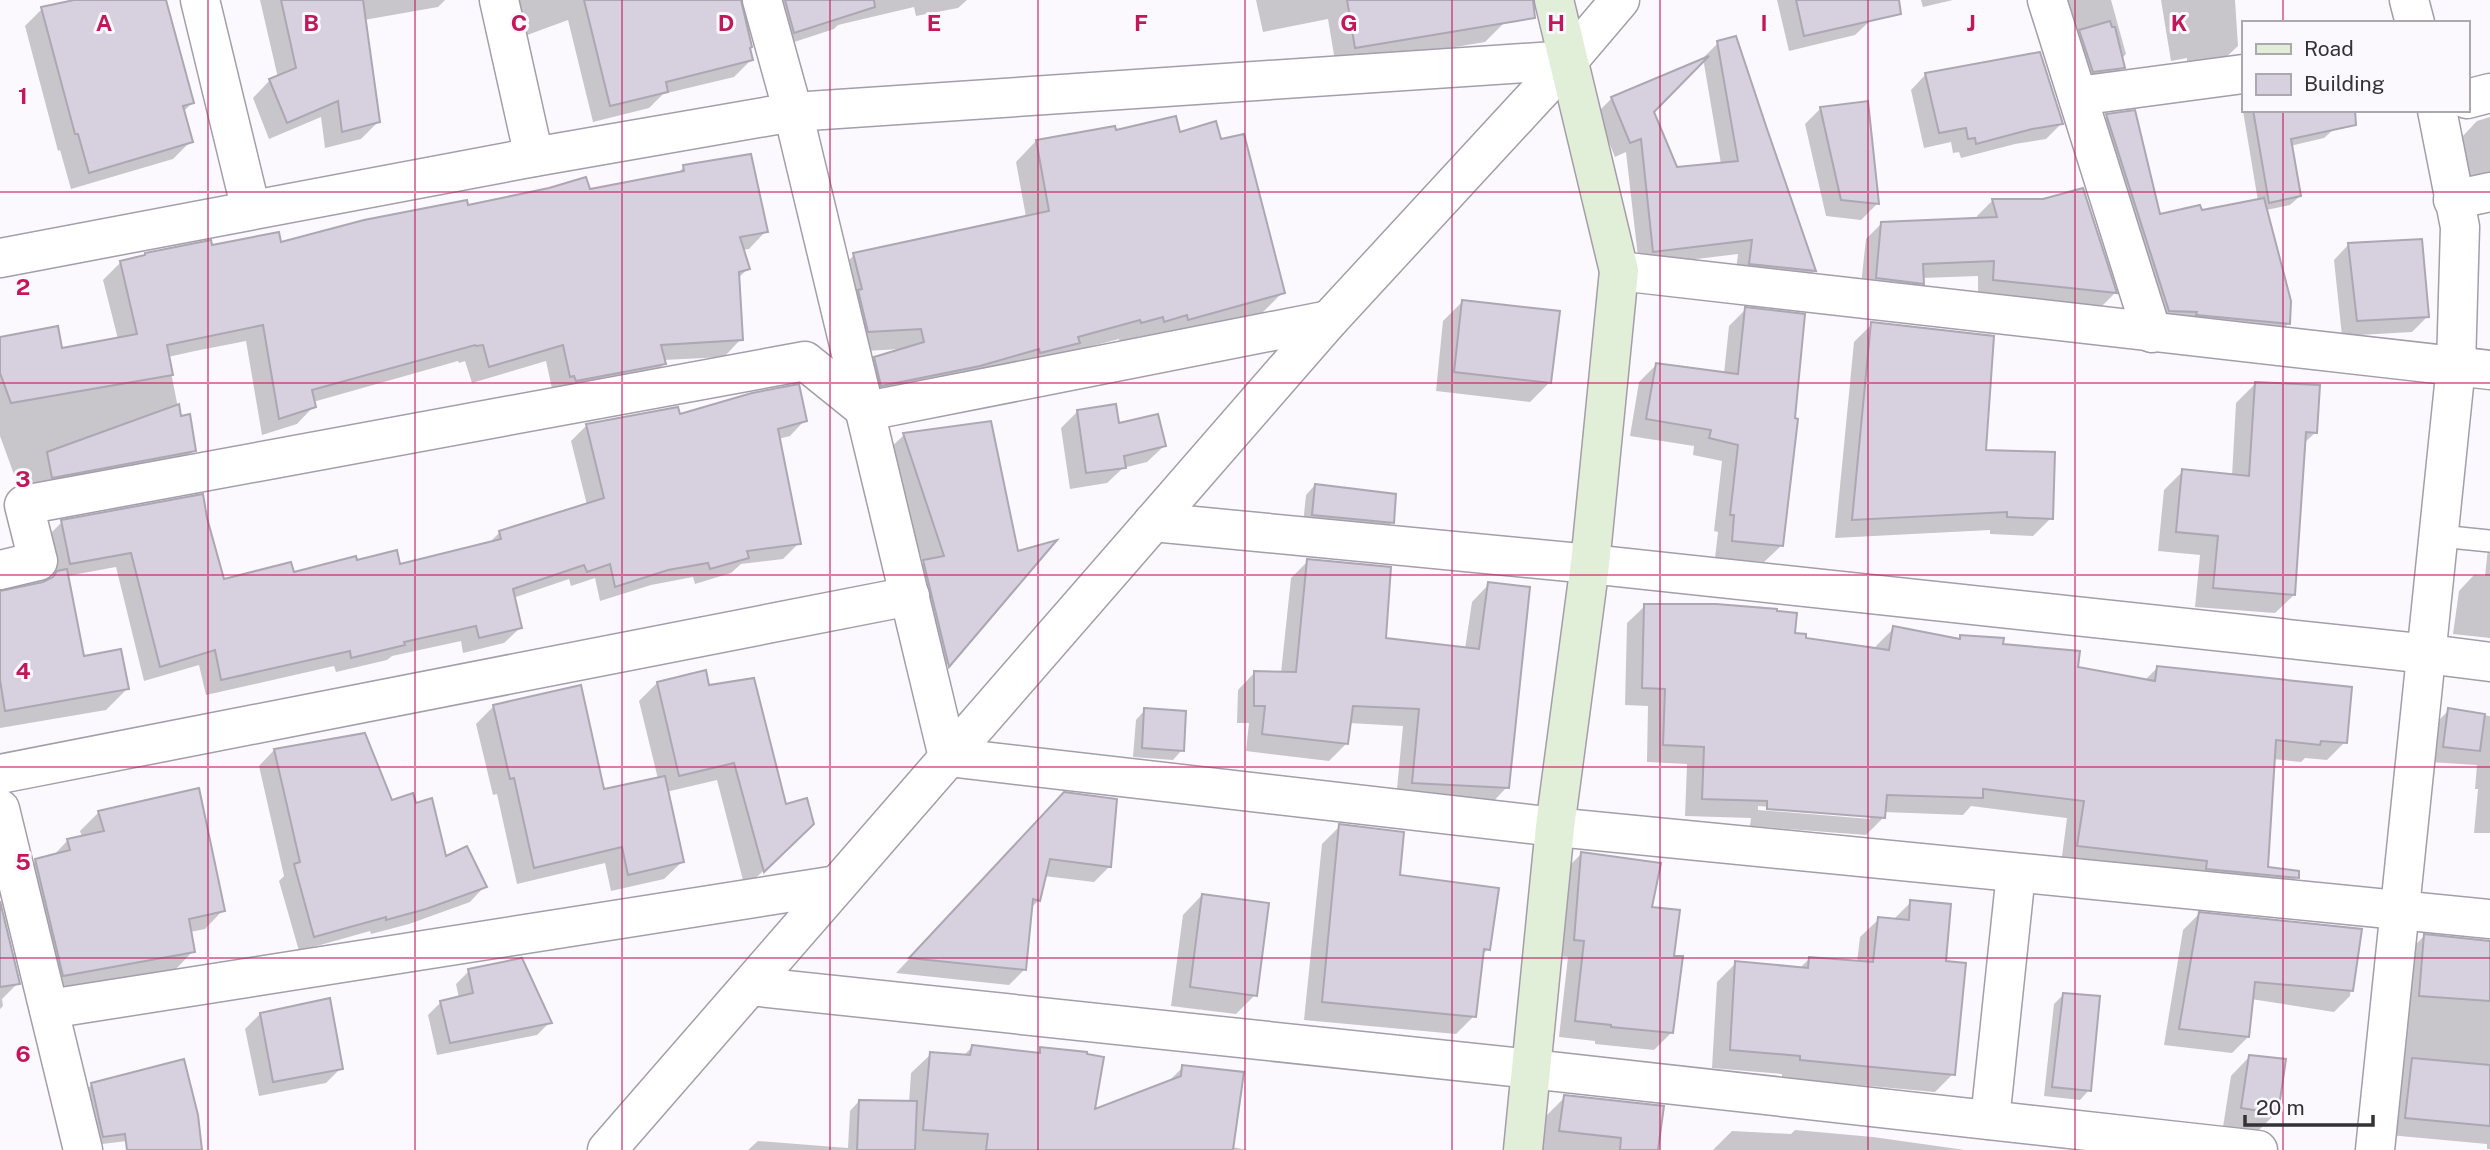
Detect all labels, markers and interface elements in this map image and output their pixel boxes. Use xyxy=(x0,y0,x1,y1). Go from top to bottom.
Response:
text: A xyxy=(96,9,113,36)
text: B xyxy=(303,9,319,36)
text: C xyxy=(511,9,527,36)
text: D xyxy=(718,9,734,36)
text: E xyxy=(927,9,941,36)
text: F xyxy=(1134,9,1148,36)
text: G xyxy=(1340,9,1358,36)
text: H xyxy=(1547,9,1565,36)
text: I xyxy=(1760,9,1768,36)
text: J xyxy=(1966,9,1976,36)
text: K xyxy=(2171,9,2187,36)
legend xyxy=(2242,21,2469,112)
text: Road xyxy=(2304,36,2354,61)
text: Building xyxy=(2304,71,2385,96)
text: 1 xyxy=(18,82,28,109)
text: 2 xyxy=(16,273,30,300)
text: 3 xyxy=(15,465,31,492)
text: 4 xyxy=(15,657,31,684)
text: 5 xyxy=(15,848,31,875)
text: 6 xyxy=(15,1040,31,1067)
scale bar xyxy=(2245,1084,2373,1128)
text: 20 m xyxy=(2256,1095,2305,1120)

